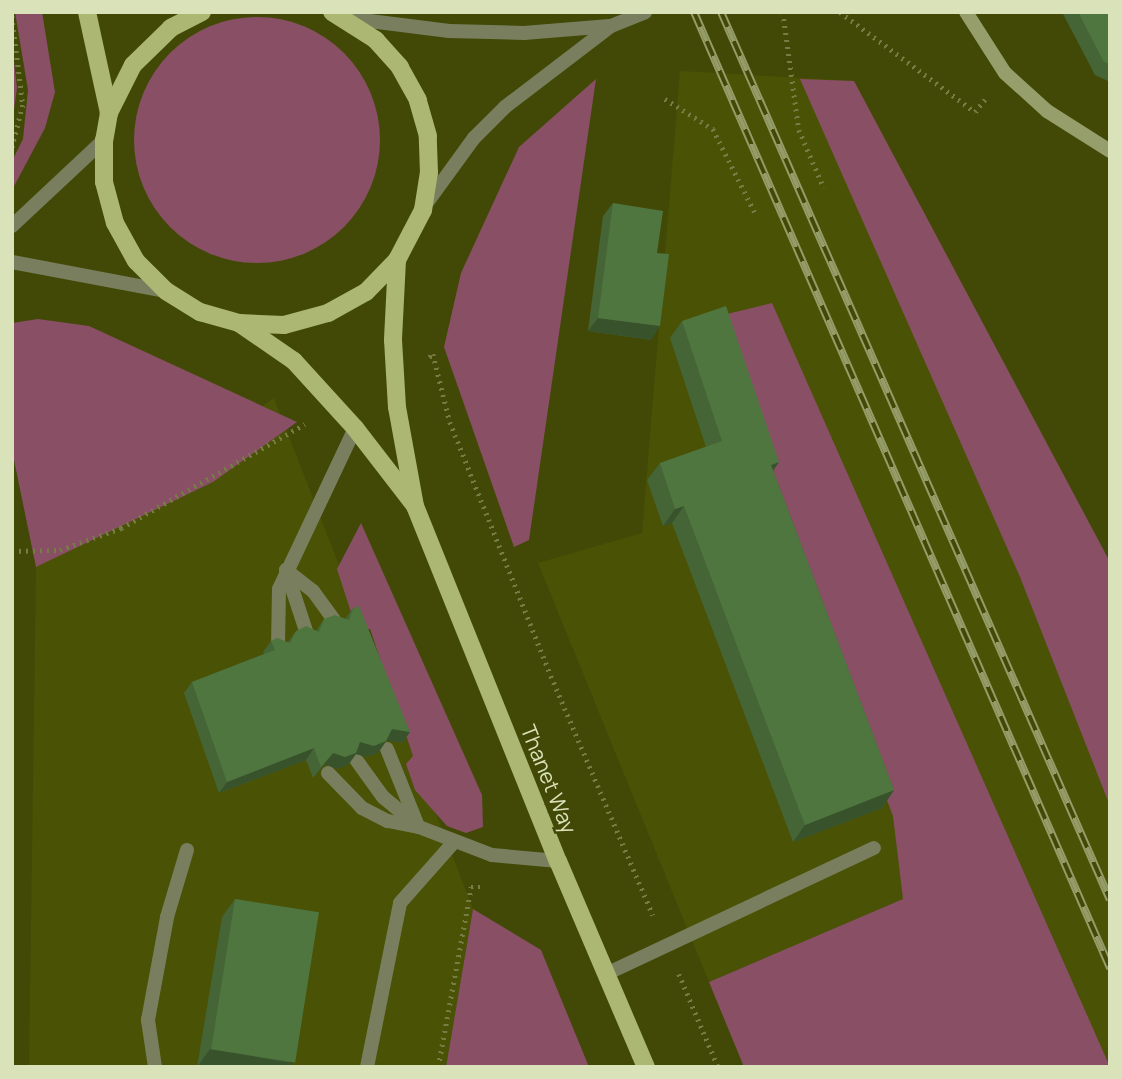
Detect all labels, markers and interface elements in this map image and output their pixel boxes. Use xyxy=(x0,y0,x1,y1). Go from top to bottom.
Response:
street label: Thanet Way xyxy=(516,721,582,837)

